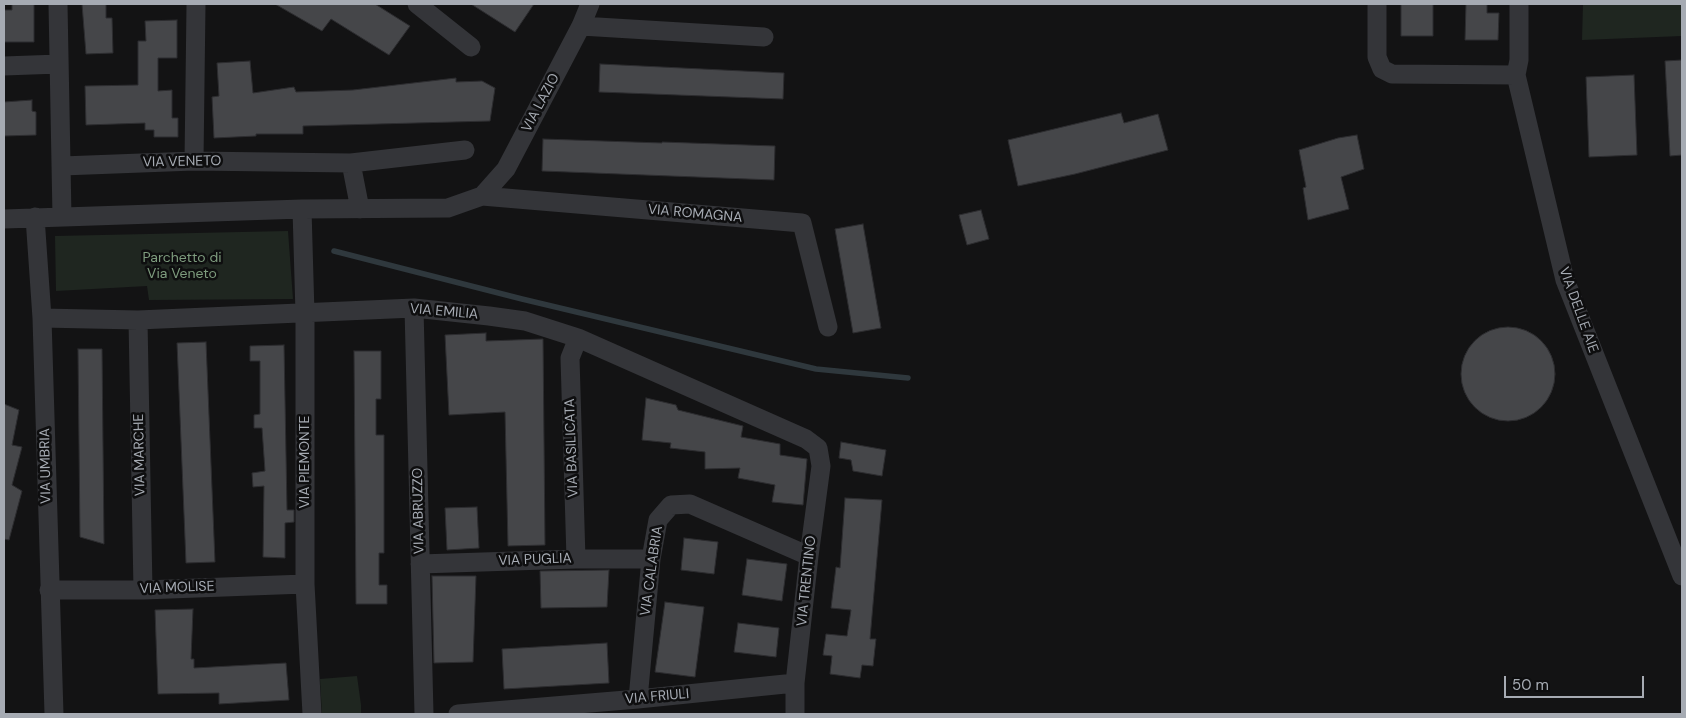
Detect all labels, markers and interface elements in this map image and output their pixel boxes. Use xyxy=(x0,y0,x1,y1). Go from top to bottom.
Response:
street label: VIA LAZIO xyxy=(519,71,563,135)
street label: VIA VENETO xyxy=(143,153,221,171)
street label: VIA ROMAGNA xyxy=(647,201,743,227)
park label: Parchetto di Via Veneto xyxy=(142,250,222,282)
street label: VIA DELLE AIE xyxy=(1555,265,1601,355)
street label: VIA EMILIA xyxy=(409,301,479,323)
street label: VIA BASILICATA xyxy=(562,398,582,498)
street label: VIA MARCHE xyxy=(131,414,149,496)
street label: VIA PIEMONTE xyxy=(297,415,313,509)
street label: VIA UMBRIA xyxy=(37,428,55,504)
street label: VIA ABRUZZO xyxy=(410,468,428,554)
street label: VIA CALABRIA xyxy=(637,525,667,617)
street label: VIA TRENTINO xyxy=(794,535,820,627)
street label: VIA PUGLIA xyxy=(498,550,572,570)
street label: VIA MOLISE xyxy=(139,578,215,598)
scale bar xyxy=(1506,666,1646,698)
text: 50 m xyxy=(1512,675,1549,695)
street label: VIA FRIULI xyxy=(624,686,690,708)

